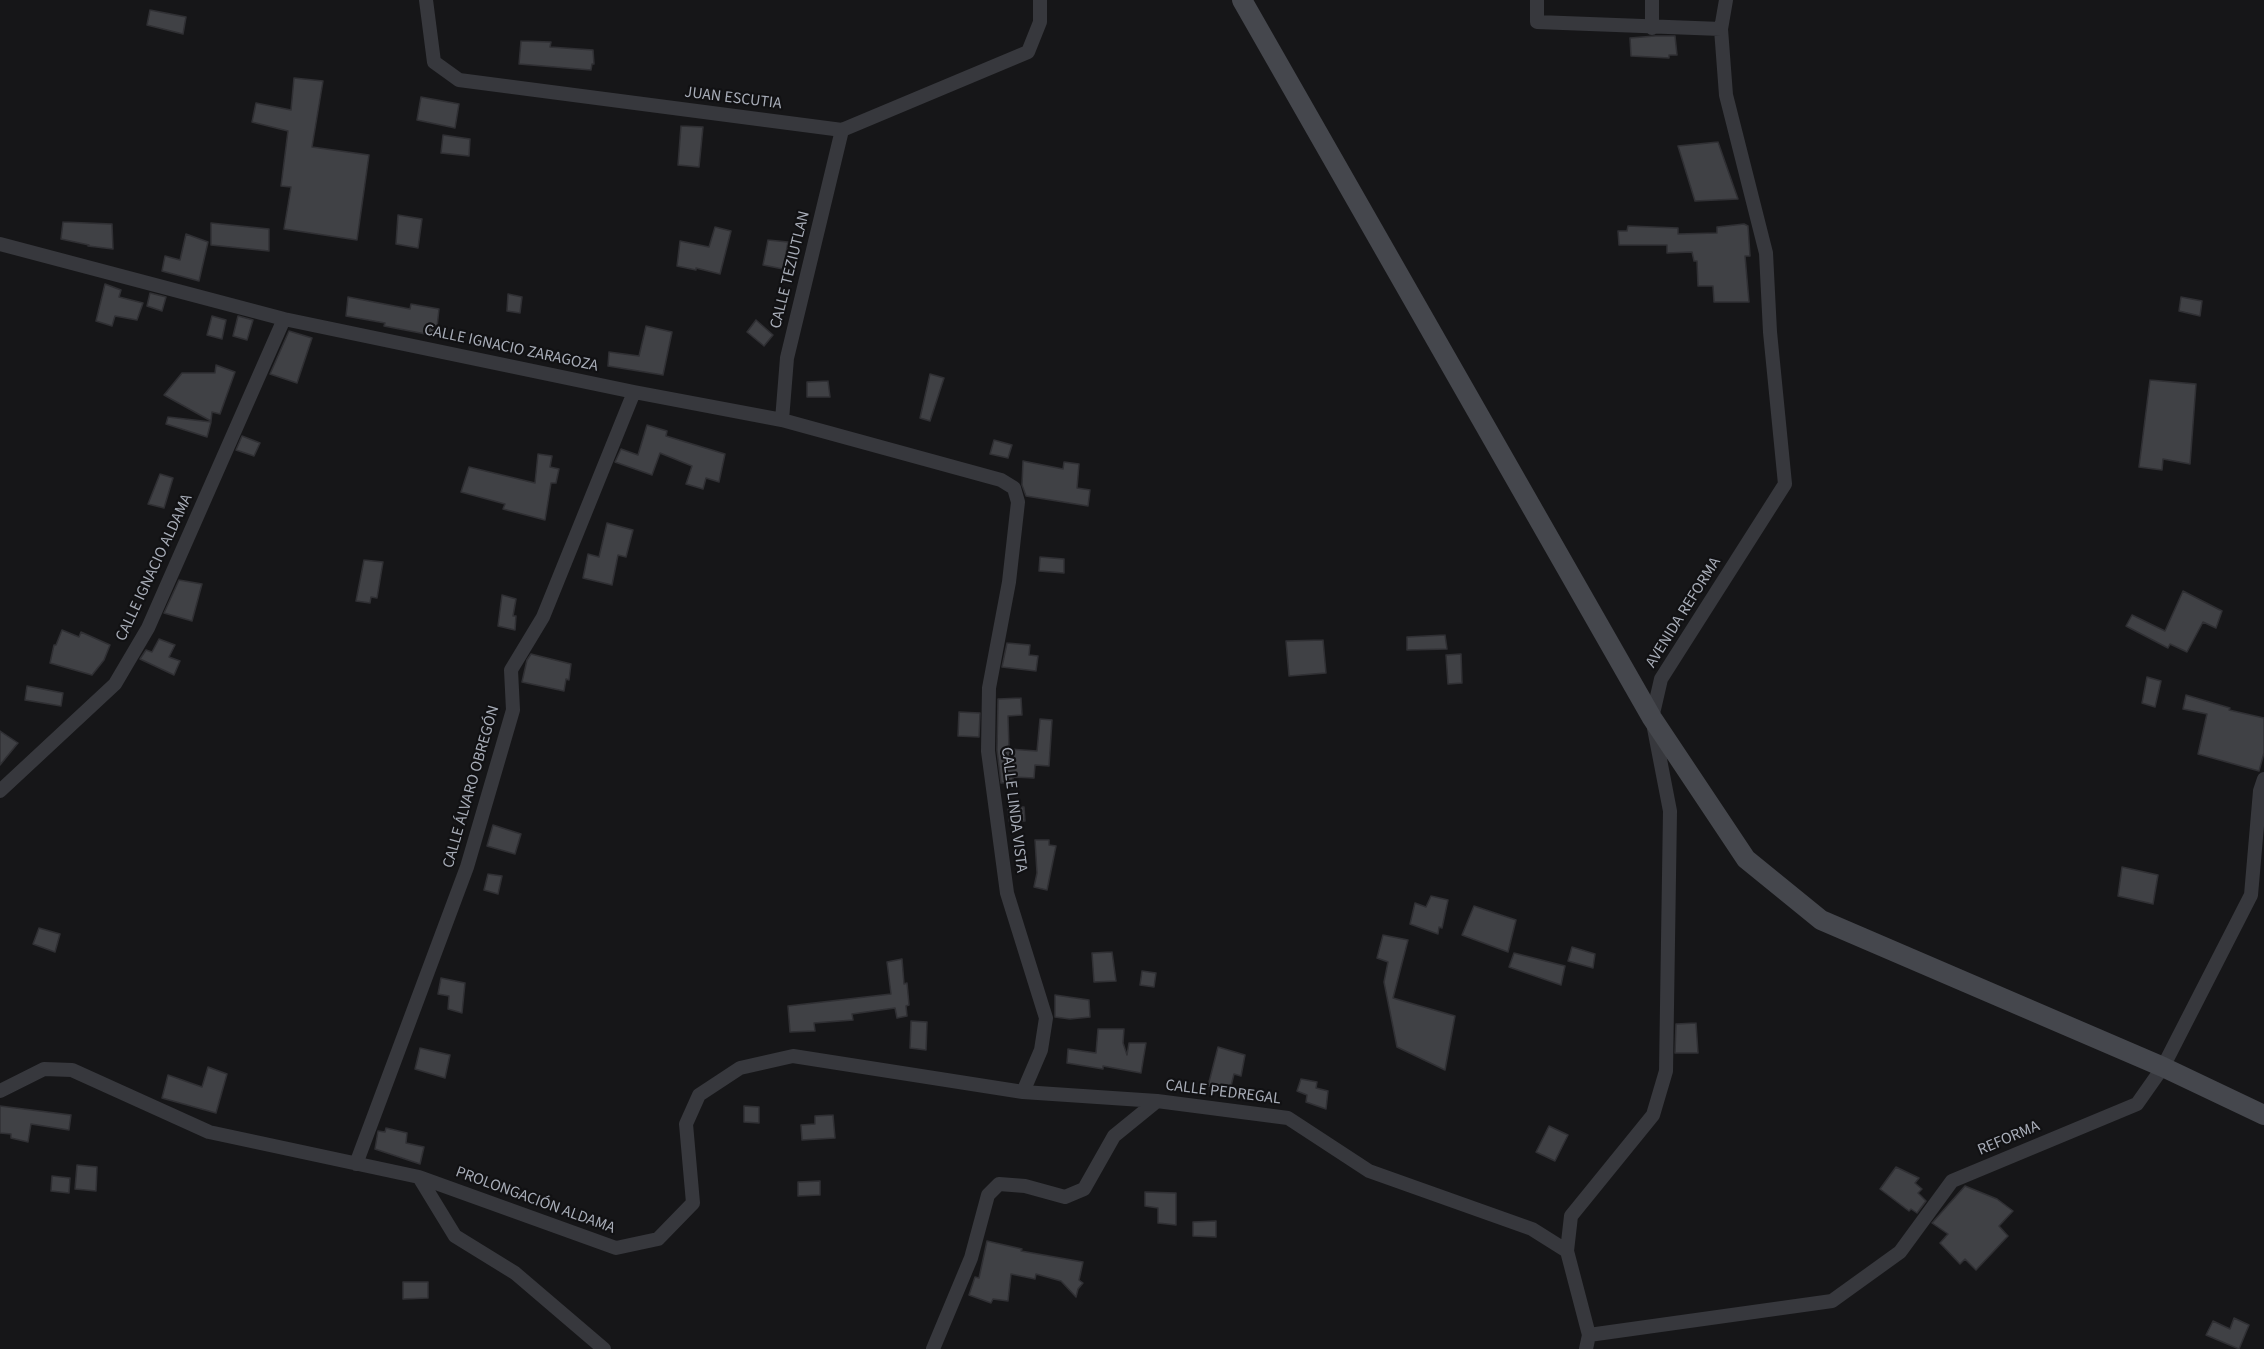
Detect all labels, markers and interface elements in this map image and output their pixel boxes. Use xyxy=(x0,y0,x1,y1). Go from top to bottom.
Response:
street label: JUAN ESCUTIA xyxy=(683,84,783,114)
street label: CALLE TEZIUTLAN xyxy=(767,209,815,331)
street label: CALLE IGNACIO ZARAGOZA xyxy=(422,321,600,377)
street label: CALLE IGNACIO ALDAMA xyxy=(112,491,198,645)
street label: AVENIDA REFORMA xyxy=(1642,554,1726,672)
street label: CALLE ÁLVARO OBREGÓN xyxy=(440,703,504,871)
street label: CALLE LINDA VISTA xyxy=(996,746,1030,874)
street label: CALLE PEDREGAL xyxy=(1164,1076,1282,1110)
street label: REFORMA xyxy=(1975,1117,2043,1161)
street label: PROLONGACIÓN ALDAMA xyxy=(453,1163,617,1239)

